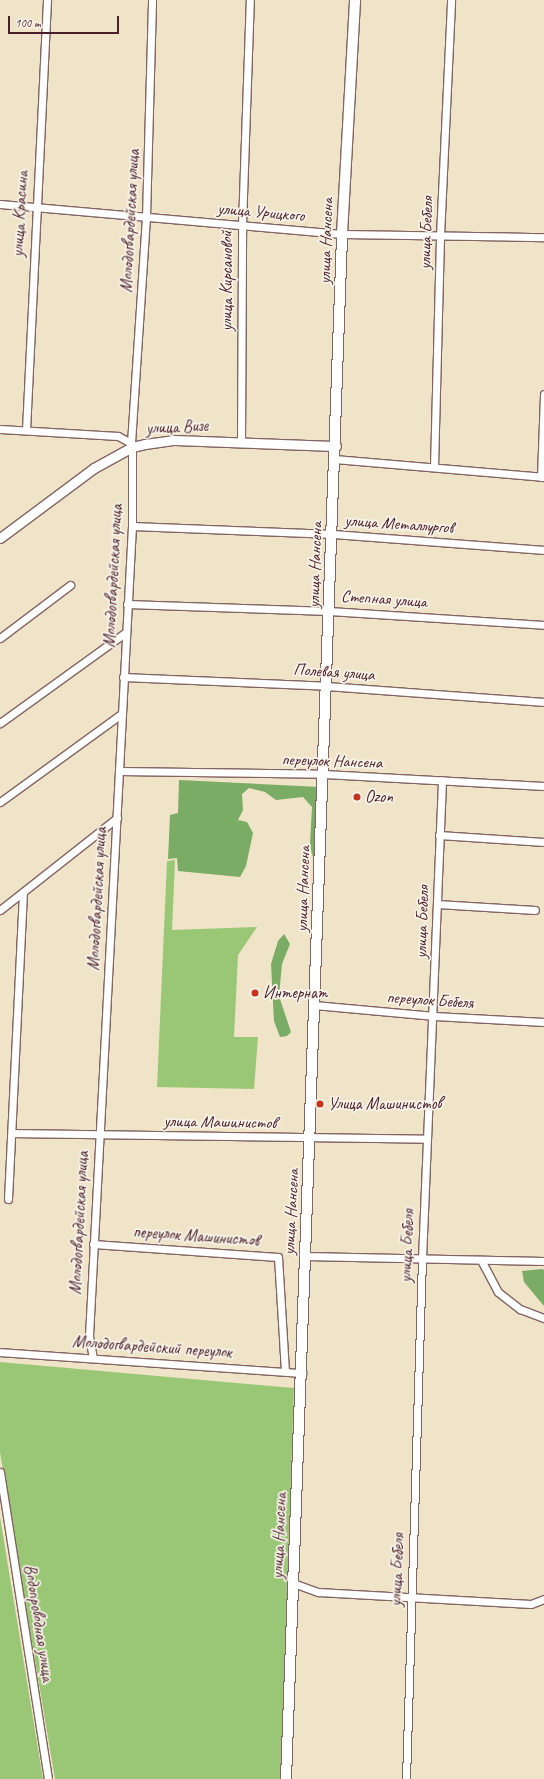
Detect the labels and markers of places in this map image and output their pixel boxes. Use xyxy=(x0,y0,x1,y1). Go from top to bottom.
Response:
place label: Ozon xyxy=(365,787,393,807)
marker: Ozon xyxy=(352,792,362,802)
place label: Интернат xyxy=(263,983,327,1003)
marker: Интернат xyxy=(250,988,260,998)
place label: Улица Машинистов xyxy=(328,1094,442,1114)
marker: Улица Машинистов xyxy=(315,1099,325,1109)

